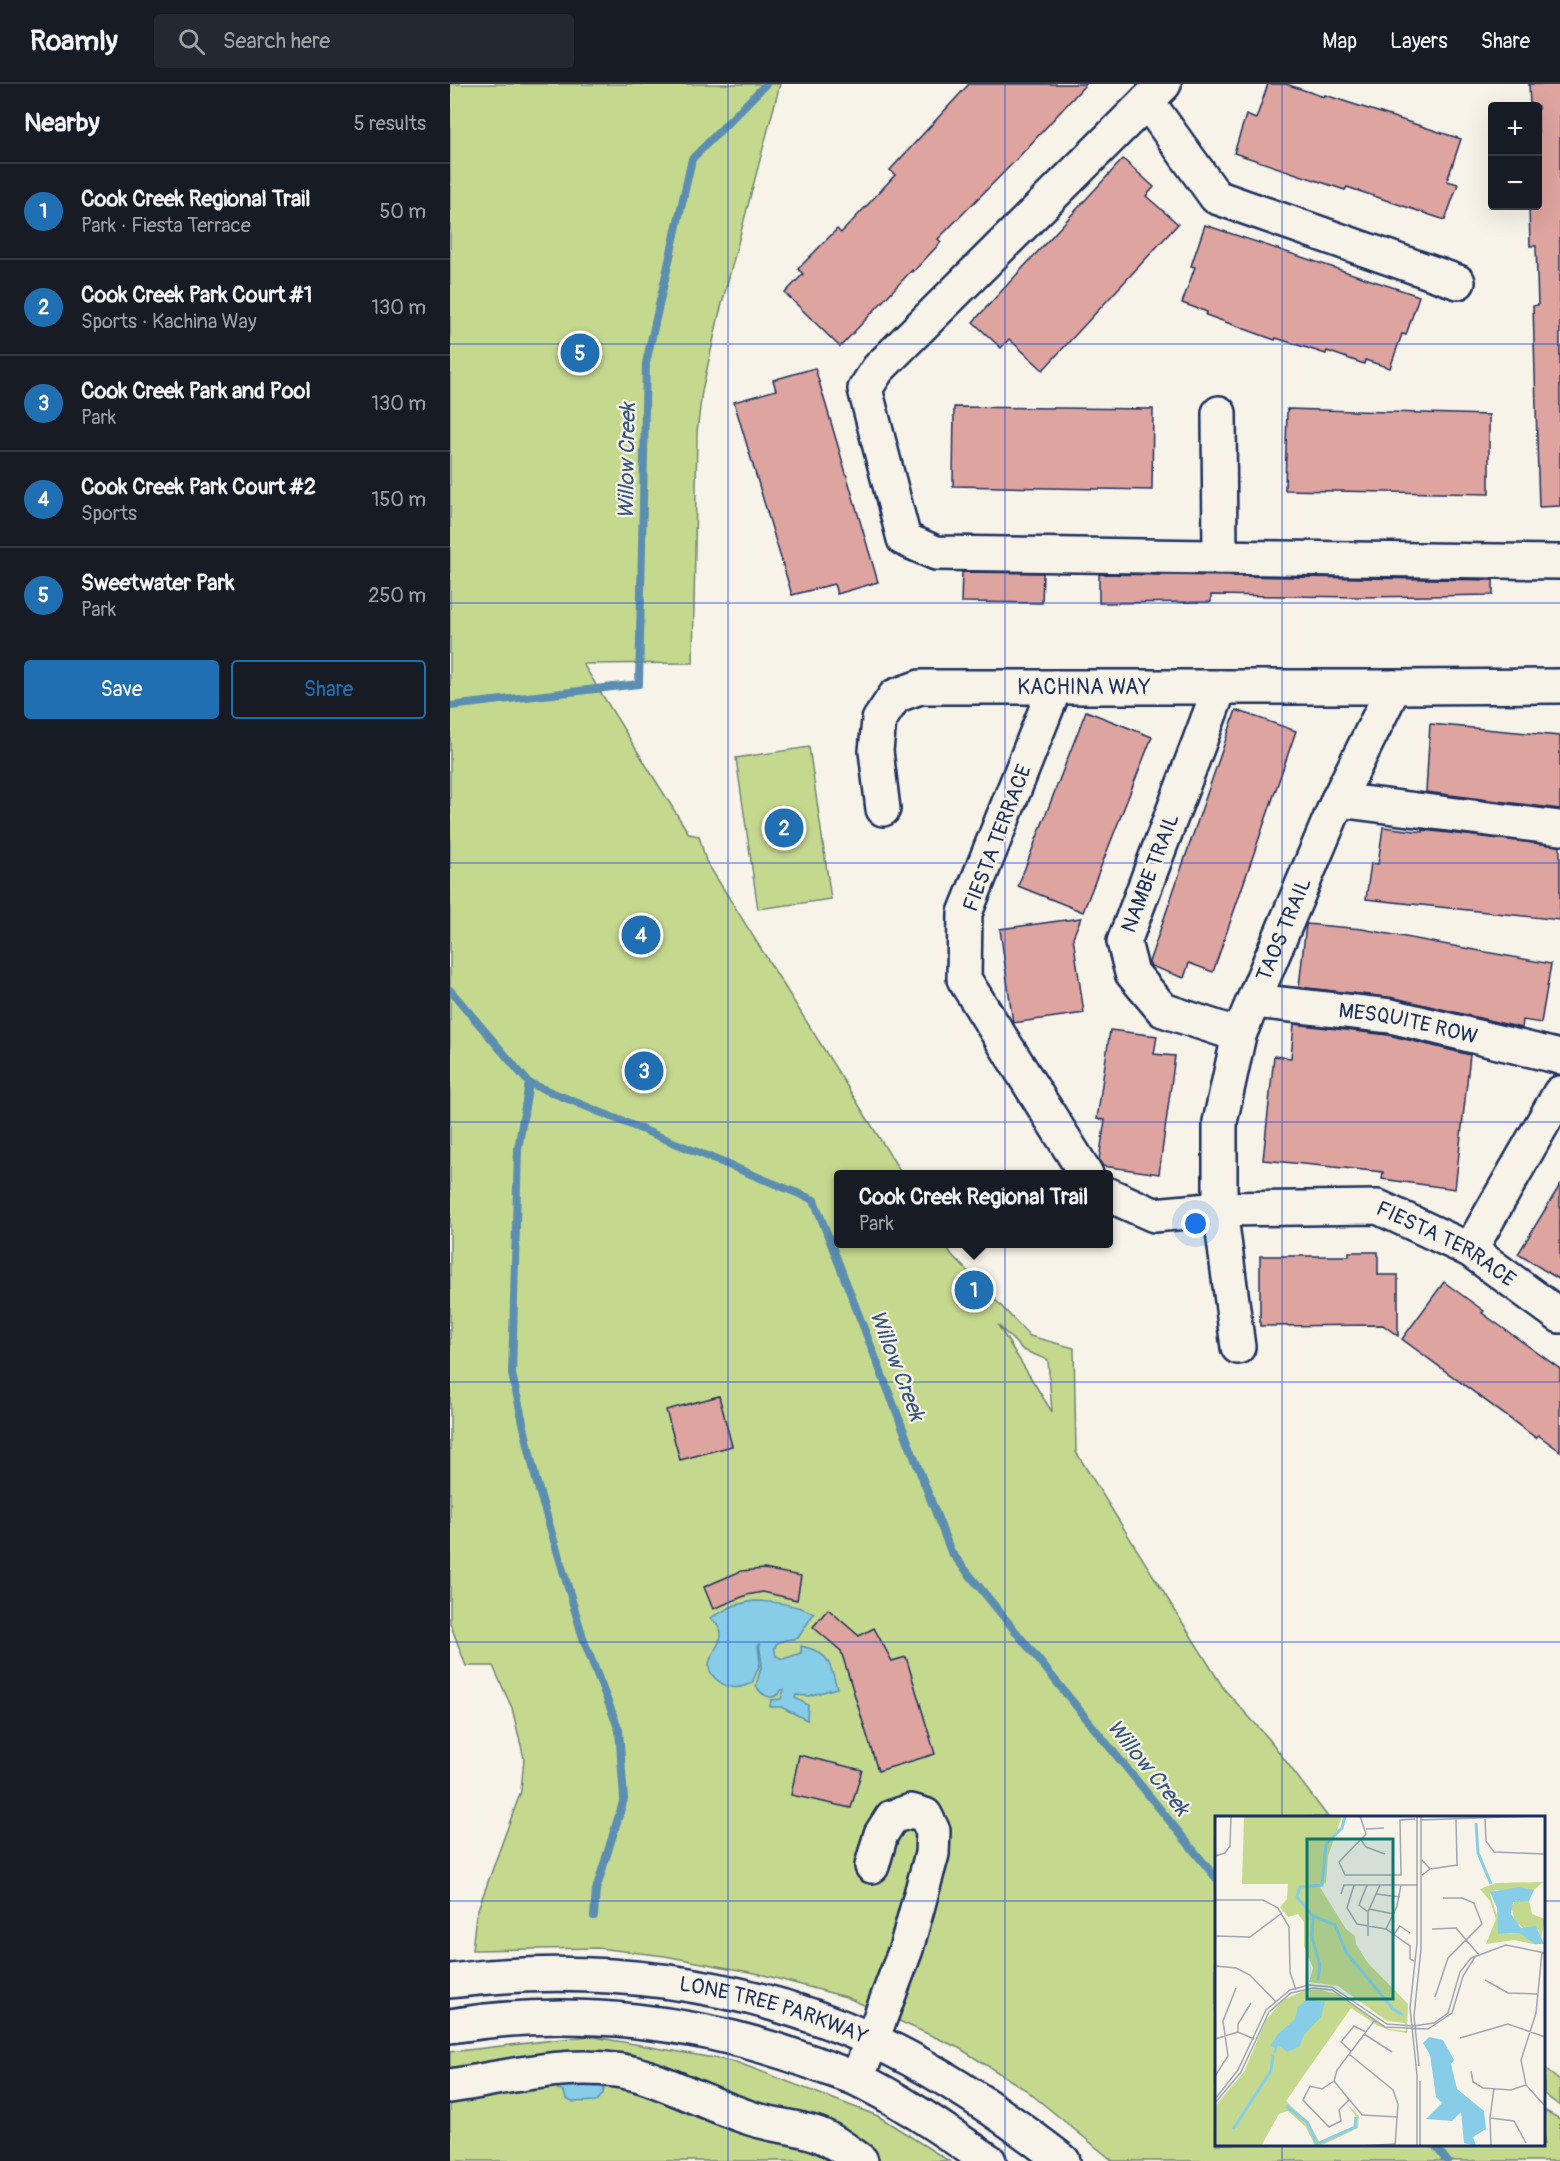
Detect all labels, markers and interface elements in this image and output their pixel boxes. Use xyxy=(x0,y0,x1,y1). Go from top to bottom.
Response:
search box xyxy=(154,14,574,68)
text: Roamly xyxy=(30,24,118,59)
icon: search xyxy=(175,25,208,58)
text: Search here xyxy=(223,27,330,55)
text: Map xyxy=(1322,28,1357,55)
text: Layers xyxy=(1390,28,1448,55)
text: Share xyxy=(1481,28,1530,55)
map controls xyxy=(1488,102,1542,210)
button: + xyxy=(1488,102,1542,156)
text: Nearby xyxy=(24,107,100,139)
text: 5 results xyxy=(354,111,426,136)
button: − xyxy=(1488,156,1542,210)
text: Cook Creek Regional Trail xyxy=(81,185,310,213)
text: 1 xyxy=(40,199,47,224)
text: 50 m xyxy=(379,199,426,224)
text: Park · Fiesta Terrace xyxy=(81,213,251,238)
text: Cook Creek Park Court #1 xyxy=(81,281,312,309)
text: 2 xyxy=(38,295,49,320)
text: 130 m xyxy=(371,295,426,320)
text: Sports · Kachina Way xyxy=(81,309,256,334)
pin: 5 xyxy=(560,330,600,376)
text: Cook Creek Park and Pool xyxy=(81,377,311,405)
text: 3 xyxy=(38,391,49,416)
text: 130 m xyxy=(371,391,426,416)
water label: Willow Creek xyxy=(612,401,642,519)
text: Park xyxy=(81,405,116,430)
text: Cook Creek Park Court #2 xyxy=(81,473,316,501)
text: 4 xyxy=(38,487,49,512)
text: 150 m xyxy=(372,487,426,512)
text: Sports xyxy=(81,501,137,526)
text: Sweetwater Park xyxy=(81,569,235,597)
text: 5 xyxy=(38,583,49,608)
text: 250 m xyxy=(368,583,426,608)
text: Park xyxy=(81,597,116,622)
button: Save xyxy=(24,660,219,719)
button: Share xyxy=(231,660,426,719)
street label: KACHINA WAY xyxy=(1017,674,1151,701)
street label: FIESTA TERRACE xyxy=(957,761,1038,916)
pin: 2 xyxy=(764,806,804,850)
street label: NAMBE TRAIL xyxy=(1115,810,1186,937)
street label: TAOS TRAIL xyxy=(1250,873,1318,985)
pin: 4 xyxy=(622,912,660,958)
street label: MESQUITE ROW xyxy=(1337,997,1481,1051)
pin: 3 xyxy=(624,1048,664,1094)
popup xyxy=(834,1170,1113,1248)
text: Cook Creek Regional Trail xyxy=(859,1183,1088,1211)
street label: FIESTA TERRACE xyxy=(1372,1195,1521,1293)
your location xyxy=(1181,1209,1210,1238)
text: Park xyxy=(859,1211,894,1236)
pin: 1 xyxy=(954,1268,994,1312)
water label: Willow Creek xyxy=(863,1306,932,1426)
water label: Willow Creek xyxy=(1101,1714,1197,1823)
inset map xyxy=(1215,1816,1545,2146)
street label: LONE TREE PARKWAY xyxy=(677,1971,872,2050)

